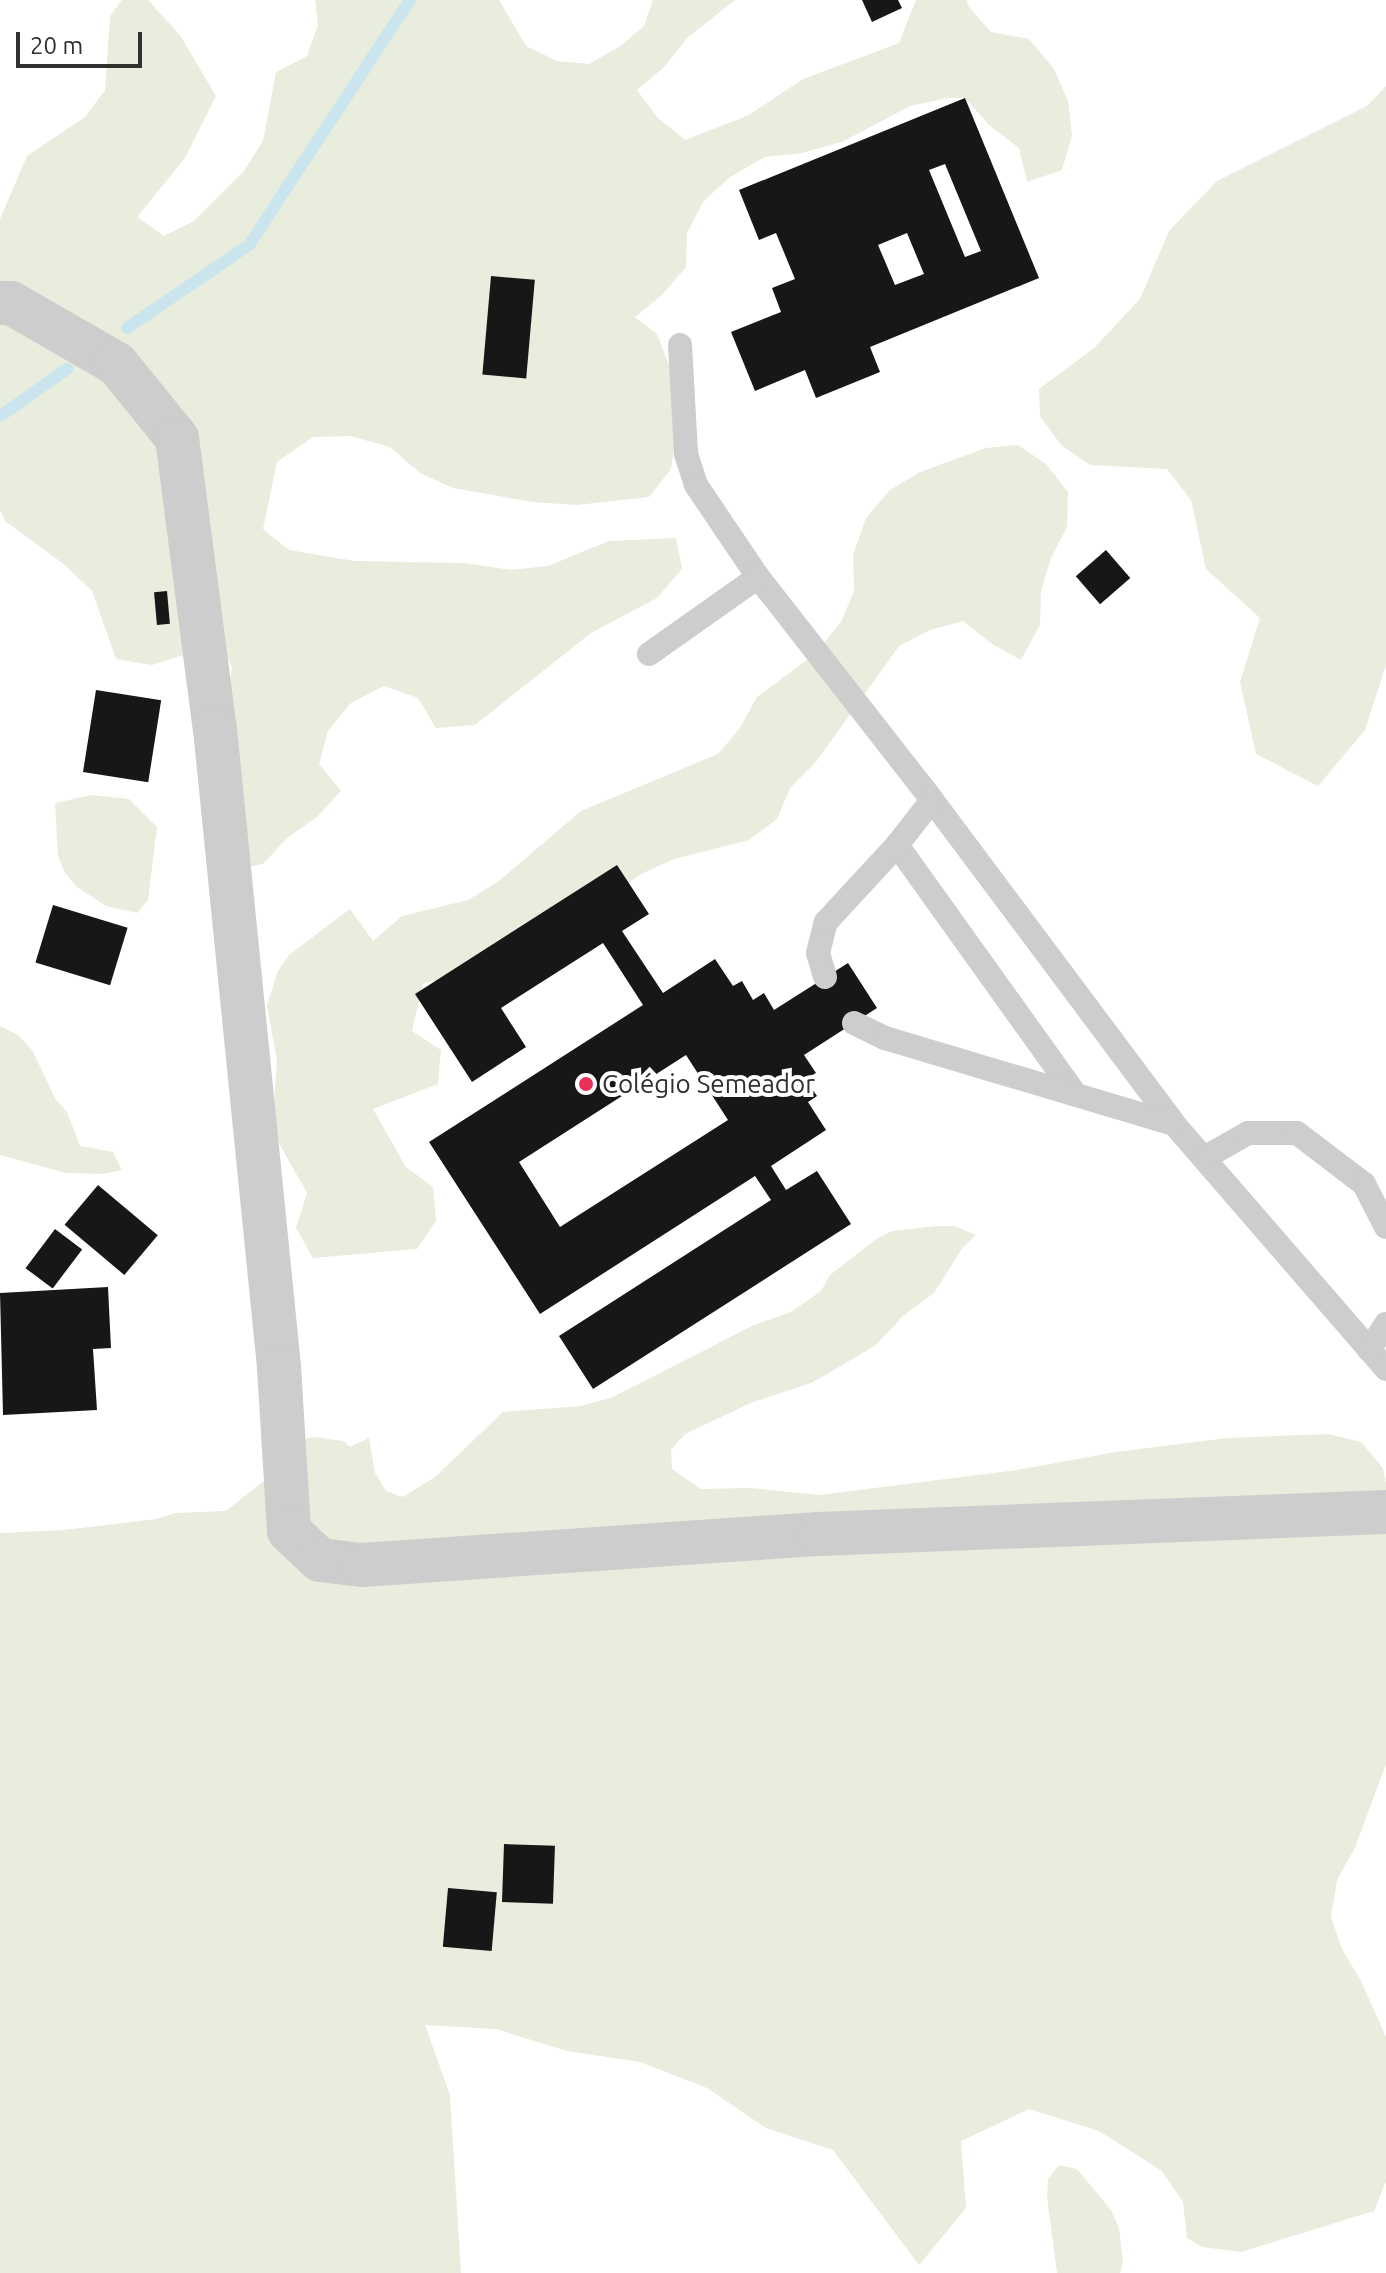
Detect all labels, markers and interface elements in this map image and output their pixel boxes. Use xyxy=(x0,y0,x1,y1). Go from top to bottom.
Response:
scale bar xyxy=(20,16,146,66)
text: 20 m xyxy=(30,32,83,59)
place label: Colégio Semeador xyxy=(602,1068,815,1100)
marker: Colégio Semeador xyxy=(577,1075,595,1093)

